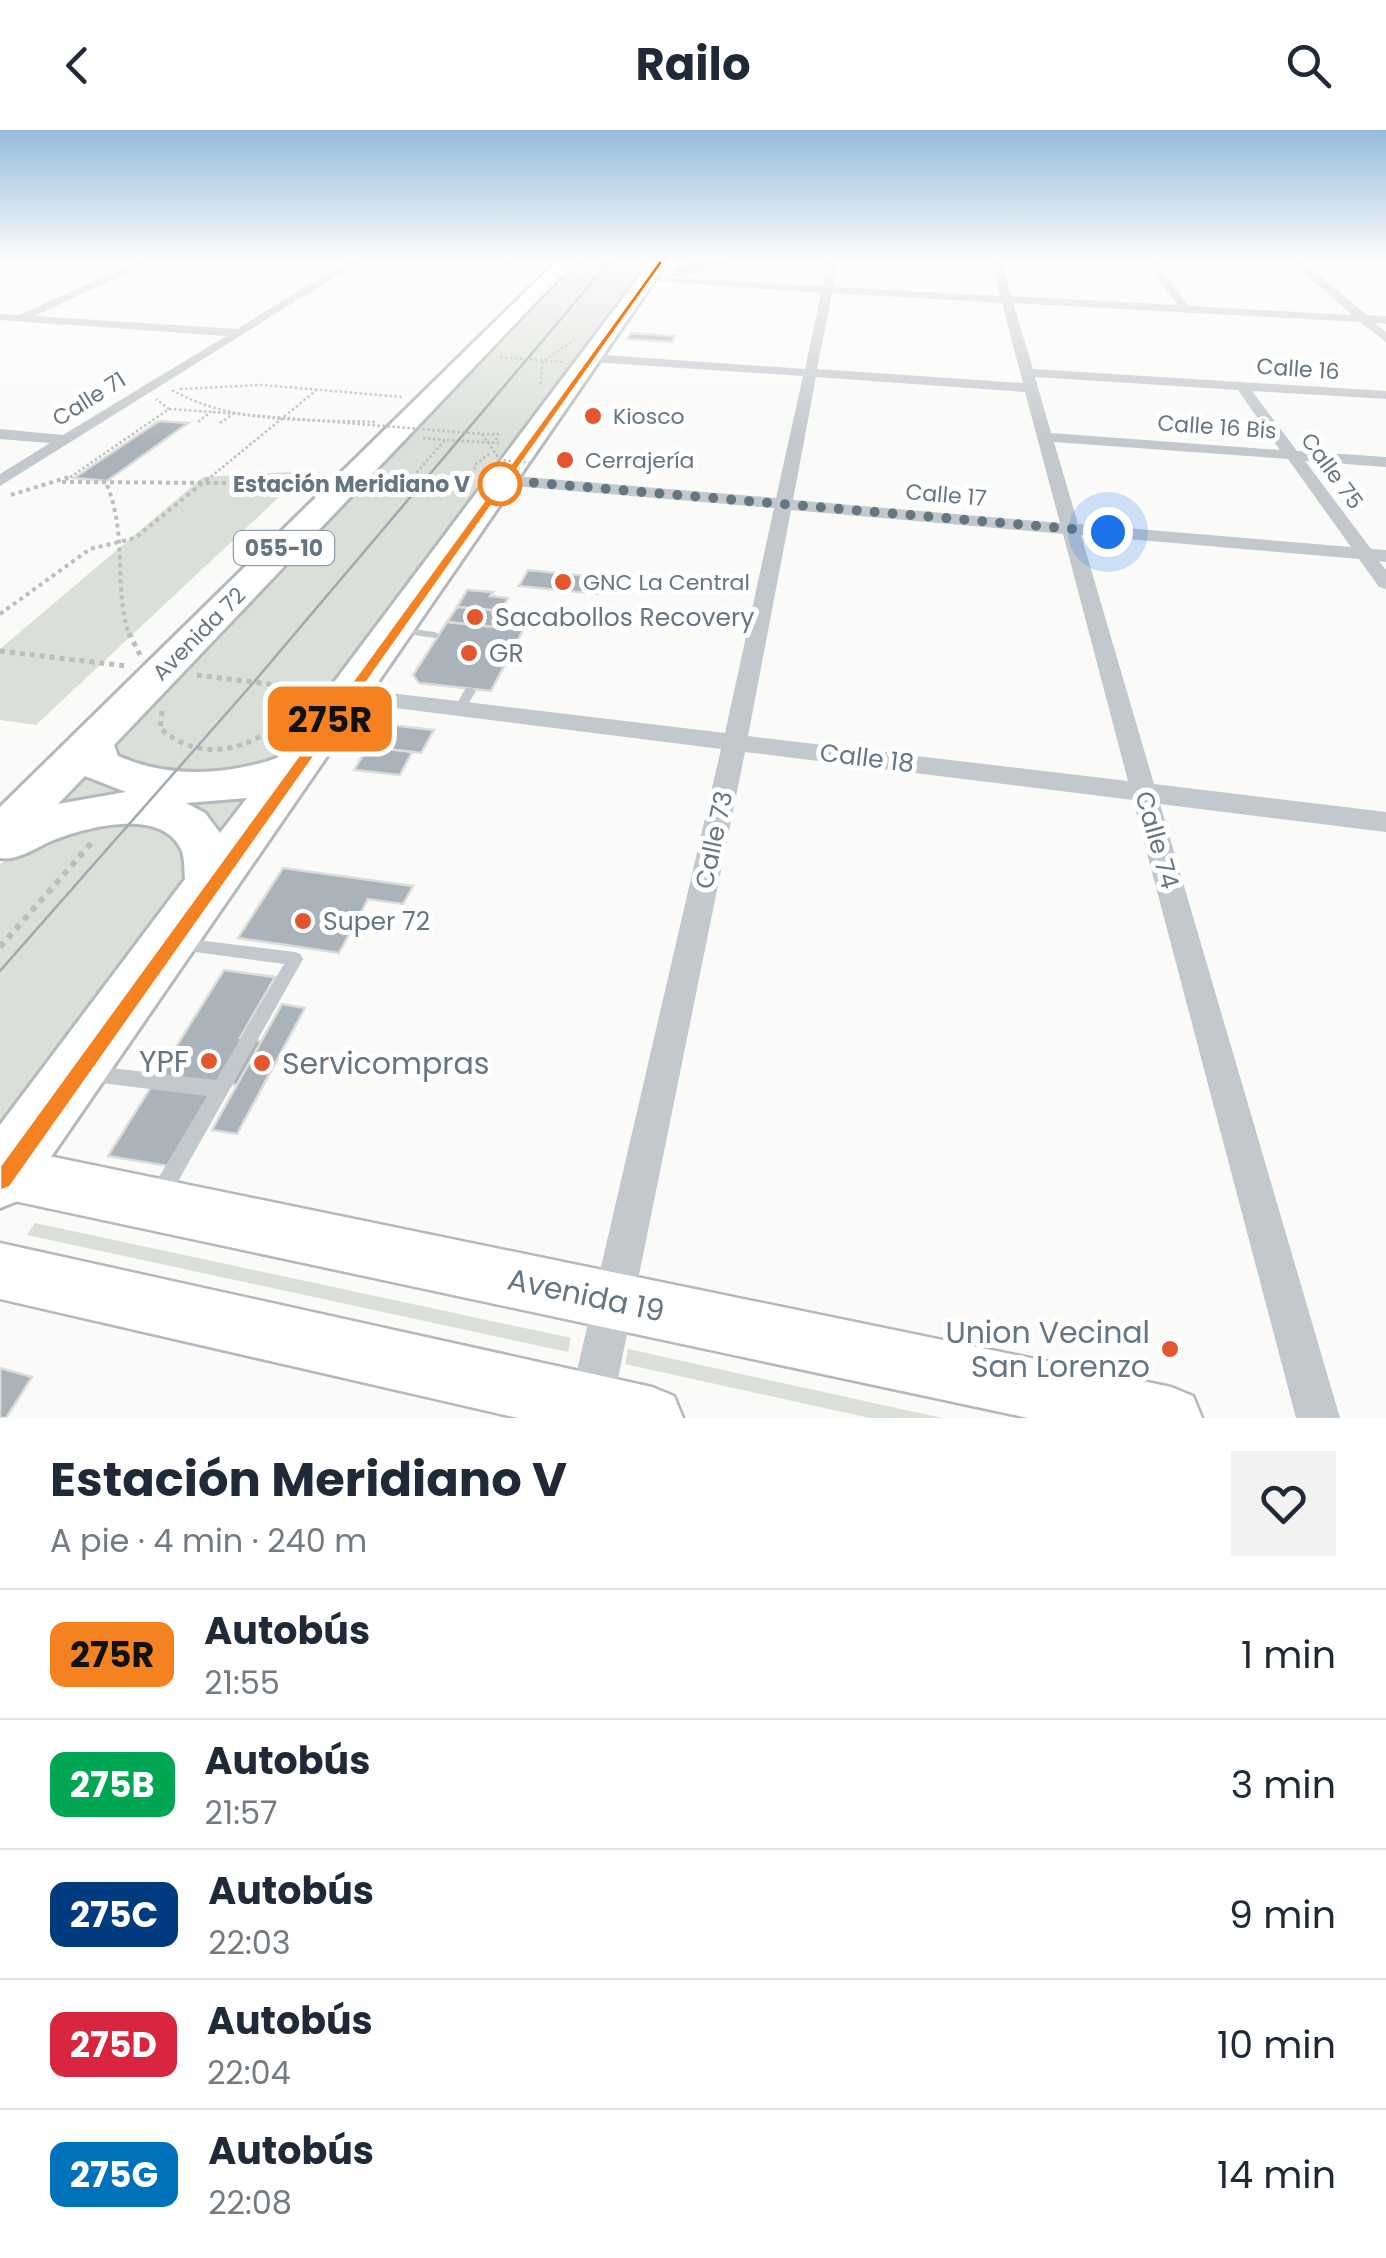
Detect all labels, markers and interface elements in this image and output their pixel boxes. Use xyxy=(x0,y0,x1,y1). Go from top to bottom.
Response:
text: Railo xyxy=(635,33,751,96)
icon: back xyxy=(50,38,105,93)
icon: search xyxy=(1281,38,1336,93)
street label: Calle 16 xyxy=(1255,351,1341,387)
street label: Calle 71 xyxy=(46,364,132,434)
place label: Kiosco xyxy=(613,401,685,432)
marker: Kiosco xyxy=(582,405,604,427)
street label: Calle 16 Bis xyxy=(1156,407,1278,447)
street label: Calle 75 xyxy=(1294,426,1370,516)
place label: Cerrajería xyxy=(585,445,695,476)
marker: Cerrajería xyxy=(554,449,576,471)
marker: Estación Meridiano V xyxy=(479,463,521,505)
place label: Estación Meridiano V xyxy=(233,469,470,500)
street label: Calle 17 xyxy=(904,476,988,514)
your location xyxy=(1083,507,1133,557)
road number: 055-10 xyxy=(234,531,334,565)
place label: GNC La Central xyxy=(583,567,750,598)
marker: GNC La Central xyxy=(552,571,574,593)
street label: Avenida 72 xyxy=(145,580,253,688)
place label: Sacabollos Recovery xyxy=(495,600,754,635)
marker: Sacabollos Recovery xyxy=(464,606,486,628)
place label: GR xyxy=(489,636,524,671)
marker: GR xyxy=(458,642,480,664)
line badge: 275R xyxy=(260,686,400,752)
text: 275R xyxy=(288,695,372,744)
street label: Calle 18 xyxy=(818,735,916,781)
street label: Calle 74 xyxy=(1126,787,1188,893)
street label: Calle 73 xyxy=(687,788,741,892)
place label: Super 72 xyxy=(323,904,430,939)
marker: Super 72 xyxy=(292,910,314,932)
place label: YPF xyxy=(139,1040,189,1083)
place label: Servicompras xyxy=(282,1042,489,1085)
marker: YPF xyxy=(198,1050,220,1072)
marker: Servicompras xyxy=(251,1052,273,1074)
street label: Avenida 19 xyxy=(504,1257,668,1333)
place label: Union Vecinal San Lorenzo xyxy=(945,1311,1150,1388)
marker: Union Vecinal San Lorenzo xyxy=(1159,1338,1181,1360)
text: Estación Meridiano V xyxy=(50,1446,567,1513)
button: heart xyxy=(1231,1451,1336,1556)
text: A pie · 4 min · 240 m xyxy=(50,1518,367,1563)
text: Autobús xyxy=(204,1604,370,1657)
text: 1 min xyxy=(1241,1628,1336,1681)
text: 275R xyxy=(70,1630,154,1679)
text: 21:55 xyxy=(204,1660,280,1705)
text: Autobús xyxy=(205,1734,370,1787)
text: 3 min xyxy=(1231,1758,1336,1811)
text: 275B xyxy=(70,1760,155,1809)
text: 21:57 xyxy=(205,1790,278,1835)
text: Autobús xyxy=(208,1864,374,1917)
text: 9 min xyxy=(1229,1888,1336,1941)
text: 275C xyxy=(70,1890,158,1939)
text: 22:03 xyxy=(208,1920,291,1965)
text: Autobús xyxy=(207,1994,373,2047)
text: 10 min xyxy=(1217,2018,1336,2071)
text: 275D xyxy=(70,2020,157,2069)
text: 22:04 xyxy=(207,2050,291,2095)
text: Autobús xyxy=(208,2124,374,2177)
text: 14 min xyxy=(1217,2148,1336,2201)
text: 275G xyxy=(70,2150,158,2199)
text: 22:08 xyxy=(208,2180,292,2225)

